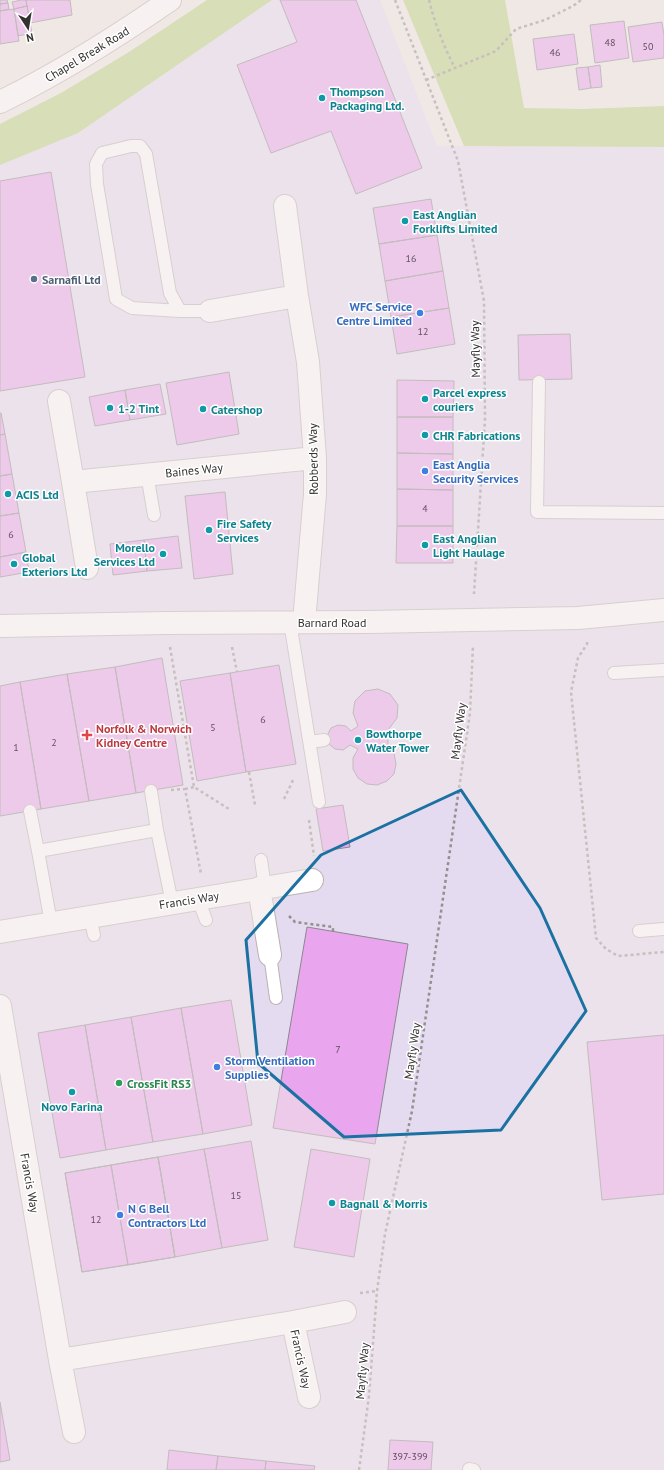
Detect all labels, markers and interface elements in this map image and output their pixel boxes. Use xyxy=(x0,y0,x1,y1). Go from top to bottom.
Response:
north arrow xyxy=(8,8,48,48)
street label: Chapel Break Road xyxy=(42,23,132,85)
text: N xyxy=(25,30,35,45)
house number: 48 xyxy=(605,36,615,49)
house number: 50 xyxy=(643,40,654,53)
house number: 46 xyxy=(550,46,560,59)
place label: Thompson Packaging Ltd. xyxy=(330,84,405,113)
marker: Thompson Packaging Ltd. xyxy=(317,93,327,103)
place label: East Anglian Forklifts Limited xyxy=(413,207,497,236)
marker: East Anglian Forklifts Limited xyxy=(400,216,410,226)
house number: 16 xyxy=(406,252,416,265)
place label: Sarnafil Ltd xyxy=(42,272,101,287)
marker: Sarnafil Ltd xyxy=(29,274,39,284)
place label: WFC Service Centre Limited xyxy=(337,299,412,328)
marker: WFC Service Centre Limited xyxy=(415,308,425,318)
street label: Mayfly Way xyxy=(467,320,483,378)
house number: 12 xyxy=(418,325,428,338)
place label: Parcel express couriers xyxy=(433,385,506,414)
marker: Parcel express couriers xyxy=(420,394,430,404)
place label: 1-2 Tint xyxy=(118,401,160,416)
place label: Catershop xyxy=(211,402,263,417)
marker: 1-2 Tint xyxy=(105,403,115,413)
marker: Catershop xyxy=(198,404,208,414)
street label: Robberds Way xyxy=(305,423,321,495)
place label: CHR Fabrications xyxy=(433,428,520,443)
marker: CHR Fabrications xyxy=(420,430,430,440)
place label: East Anglia Security Services xyxy=(433,457,519,486)
street label: Baines Way xyxy=(164,459,224,480)
marker: East Anglia Security Services xyxy=(420,466,430,476)
place label: ACIS Ltd xyxy=(16,487,59,502)
marker: ACIS Ltd xyxy=(3,489,13,499)
house number: 4 xyxy=(422,502,428,515)
place label: Fire Safety Services xyxy=(217,516,272,545)
marker: Fire Safety Services xyxy=(204,525,214,535)
house number: 6 xyxy=(8,528,14,541)
place label: East Anglian Light Haulage xyxy=(433,531,505,560)
place label: Morello Services Ltd xyxy=(94,540,156,569)
marker: East Anglian Light Haulage xyxy=(420,540,430,550)
marker: Morello Services Ltd xyxy=(158,549,168,559)
place label: Global Exteriors Ltd xyxy=(22,550,87,579)
marker: Global Exteriors Ltd xyxy=(9,559,19,569)
street label: Barnard Road xyxy=(298,615,366,630)
street label: Mayfly Way xyxy=(447,701,469,760)
house number: 6 xyxy=(260,713,266,726)
place label: Norfolk & Norwich Kidney Centre xyxy=(96,721,192,750)
house number: 5 xyxy=(210,721,216,734)
place label: Bowthorpe Water Tower xyxy=(366,726,430,755)
marker: Norfolk & Norwich Kidney Centre xyxy=(81,729,93,741)
marker: Bowthorpe Water Tower xyxy=(353,735,363,745)
house number: 2 xyxy=(51,736,57,749)
house number: 1 xyxy=(13,741,19,754)
street label: Francis Way xyxy=(158,888,220,912)
street label: Mayfly Way xyxy=(401,1021,423,1080)
house number: 7 xyxy=(335,1043,341,1056)
place label: Storm Ventilation Supplies xyxy=(225,1053,315,1082)
marker: Storm Ventilation Supplies xyxy=(212,1062,222,1072)
place label: CrossFit RS3 xyxy=(127,1076,191,1091)
marker: CrossFit RS3 xyxy=(114,1078,124,1088)
marker: Novo Farina xyxy=(67,1087,77,1097)
place label: Novo Farina xyxy=(41,1099,103,1114)
street label: Francis Way xyxy=(17,1152,43,1214)
house number: 15 xyxy=(231,1189,241,1202)
place label: Bagnall & Morris xyxy=(340,1196,428,1211)
marker: Bagnall & Morris xyxy=(327,1198,337,1208)
place label: N G Bell Contractors Ltd xyxy=(128,1201,206,1230)
marker: N G Bell Contractors Ltd xyxy=(115,1210,125,1220)
house number: 12 xyxy=(91,1213,101,1226)
street label: Francis Way xyxy=(287,1328,315,1391)
street label: Mayfly Way xyxy=(352,1341,372,1400)
house number: 397-399 xyxy=(392,1450,428,1463)

